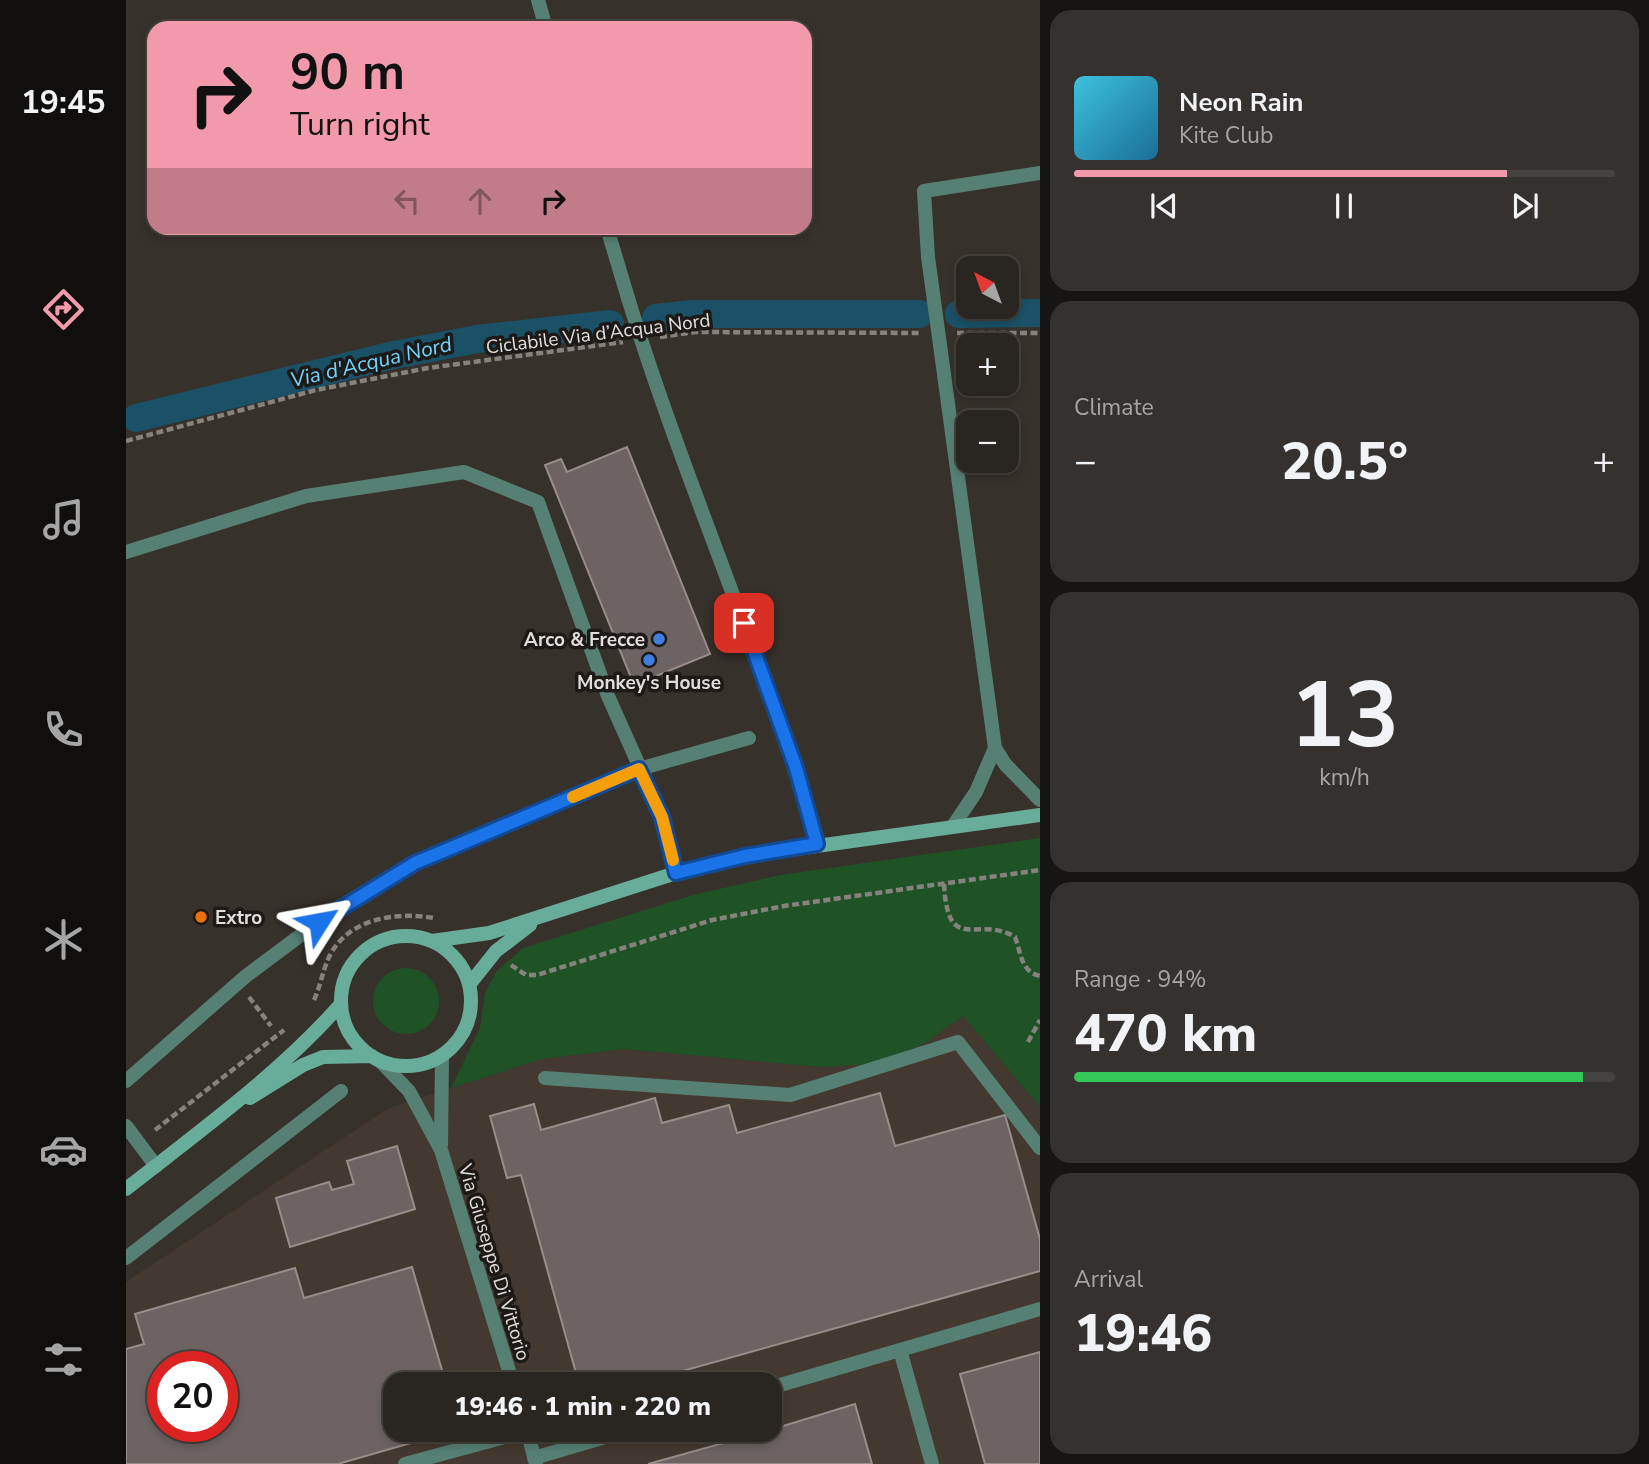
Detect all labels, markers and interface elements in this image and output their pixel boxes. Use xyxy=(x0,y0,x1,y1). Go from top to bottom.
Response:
text: 90 m xyxy=(290,39,405,106)
icon: right xyxy=(175,49,266,140)
text: 19:45 xyxy=(21,81,105,124)
text: Neon Rain xyxy=(1179,85,1304,120)
text: Turn right xyxy=(290,103,430,146)
text: Kite Club xyxy=(1179,120,1273,151)
icon: left xyxy=(388,182,426,220)
icon: ahead xyxy=(461,182,499,220)
icon: right xyxy=(534,182,572,220)
icon: previous xyxy=(1145,187,1183,225)
icon: pause xyxy=(1325,187,1363,225)
icon: next xyxy=(1506,187,1544,225)
north arrow xyxy=(956,256,1018,318)
map controls xyxy=(956,256,1019,473)
icon: directions xyxy=(39,285,88,334)
street label: Ciclabile Via d’Acqua Nord xyxy=(484,307,712,361)
water label: Via d'Acqua Nord xyxy=(288,330,455,394)
button: + xyxy=(956,333,1019,396)
text: Climate xyxy=(1074,392,1154,423)
button: − xyxy=(956,410,1019,473)
text: 20.5° xyxy=(1281,426,1408,497)
text: − xyxy=(1074,436,1097,487)
text: + xyxy=(1592,436,1615,487)
icon: music xyxy=(39,495,88,544)
pin xyxy=(714,593,774,653)
icon: arrive xyxy=(725,604,763,642)
place label: Arco & Frecce xyxy=(524,627,645,653)
marker: Arco & Frecce xyxy=(651,631,667,647)
marker: Monkey's House xyxy=(641,652,657,668)
text: 13 xyxy=(1290,654,1399,778)
place label: Monkey's House xyxy=(577,670,721,696)
icon: phone xyxy=(39,705,88,754)
text: km/h xyxy=(1319,762,1370,793)
position arrow xyxy=(282,885,356,959)
place label: Extro xyxy=(215,905,262,931)
marker: Extro xyxy=(193,909,209,925)
icon: climate xyxy=(39,915,88,964)
text: Range · 94% xyxy=(1074,964,1206,995)
text: 470 km xyxy=(1074,998,1257,1069)
icon: car xyxy=(39,1125,88,1174)
street label: Via Giuseppe Di Vittorio xyxy=(452,1160,536,1364)
text: Arrival xyxy=(1074,1264,1143,1295)
text: 19:46 xyxy=(1074,1298,1212,1369)
icon: filters xyxy=(39,1335,88,1384)
speed limit sign: 20 xyxy=(147,1351,238,1442)
text: 19:46 · 1 min · 220 m xyxy=(454,1389,711,1424)

